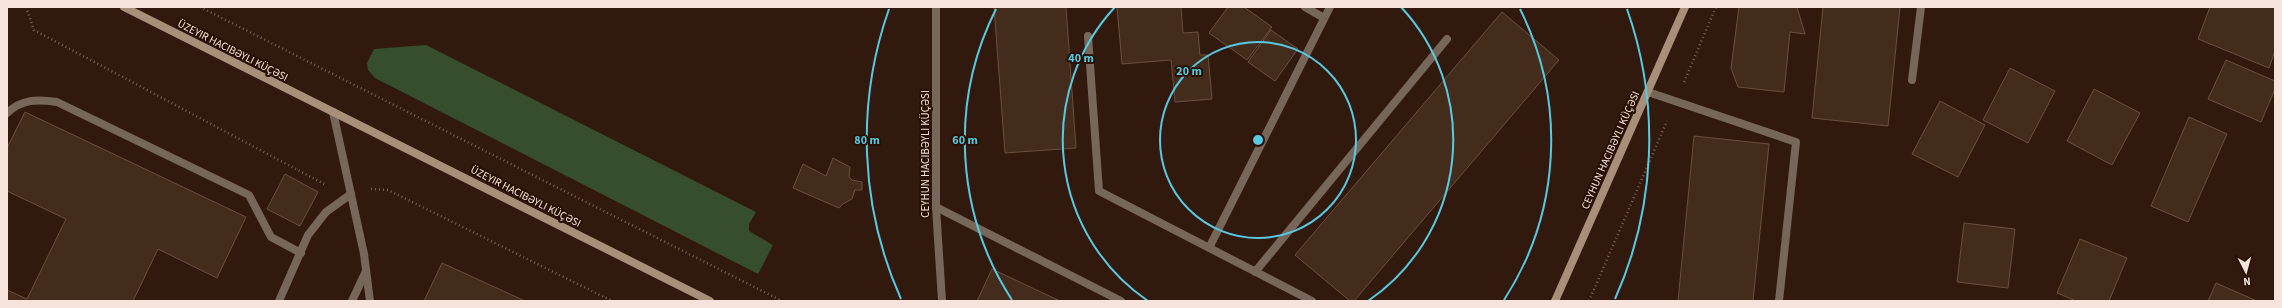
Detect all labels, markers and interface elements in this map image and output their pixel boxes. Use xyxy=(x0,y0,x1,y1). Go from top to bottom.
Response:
street label: ÜZEYIR HACIBƏYLI KÜÇƏSI xyxy=(175,16,291,85)
text: 40 m xyxy=(1068,50,1094,67)
text: 20 m xyxy=(1176,63,1202,80)
street label: CEYHUN HACIBƏYLI KÜÇƏSI xyxy=(1578,89,1643,212)
street label: CEYHUN HACIBƏYLI KÜÇƏSI xyxy=(918,90,933,218)
text: 80 m xyxy=(854,132,880,149)
text: 60 m xyxy=(952,132,978,149)
centre of rings xyxy=(1251,133,1265,147)
street label: ÜZEYIR HACIBƏYLI KÜÇƏSI xyxy=(468,162,584,231)
north arrow xyxy=(2226,252,2266,292)
text: N xyxy=(2243,274,2251,289)

